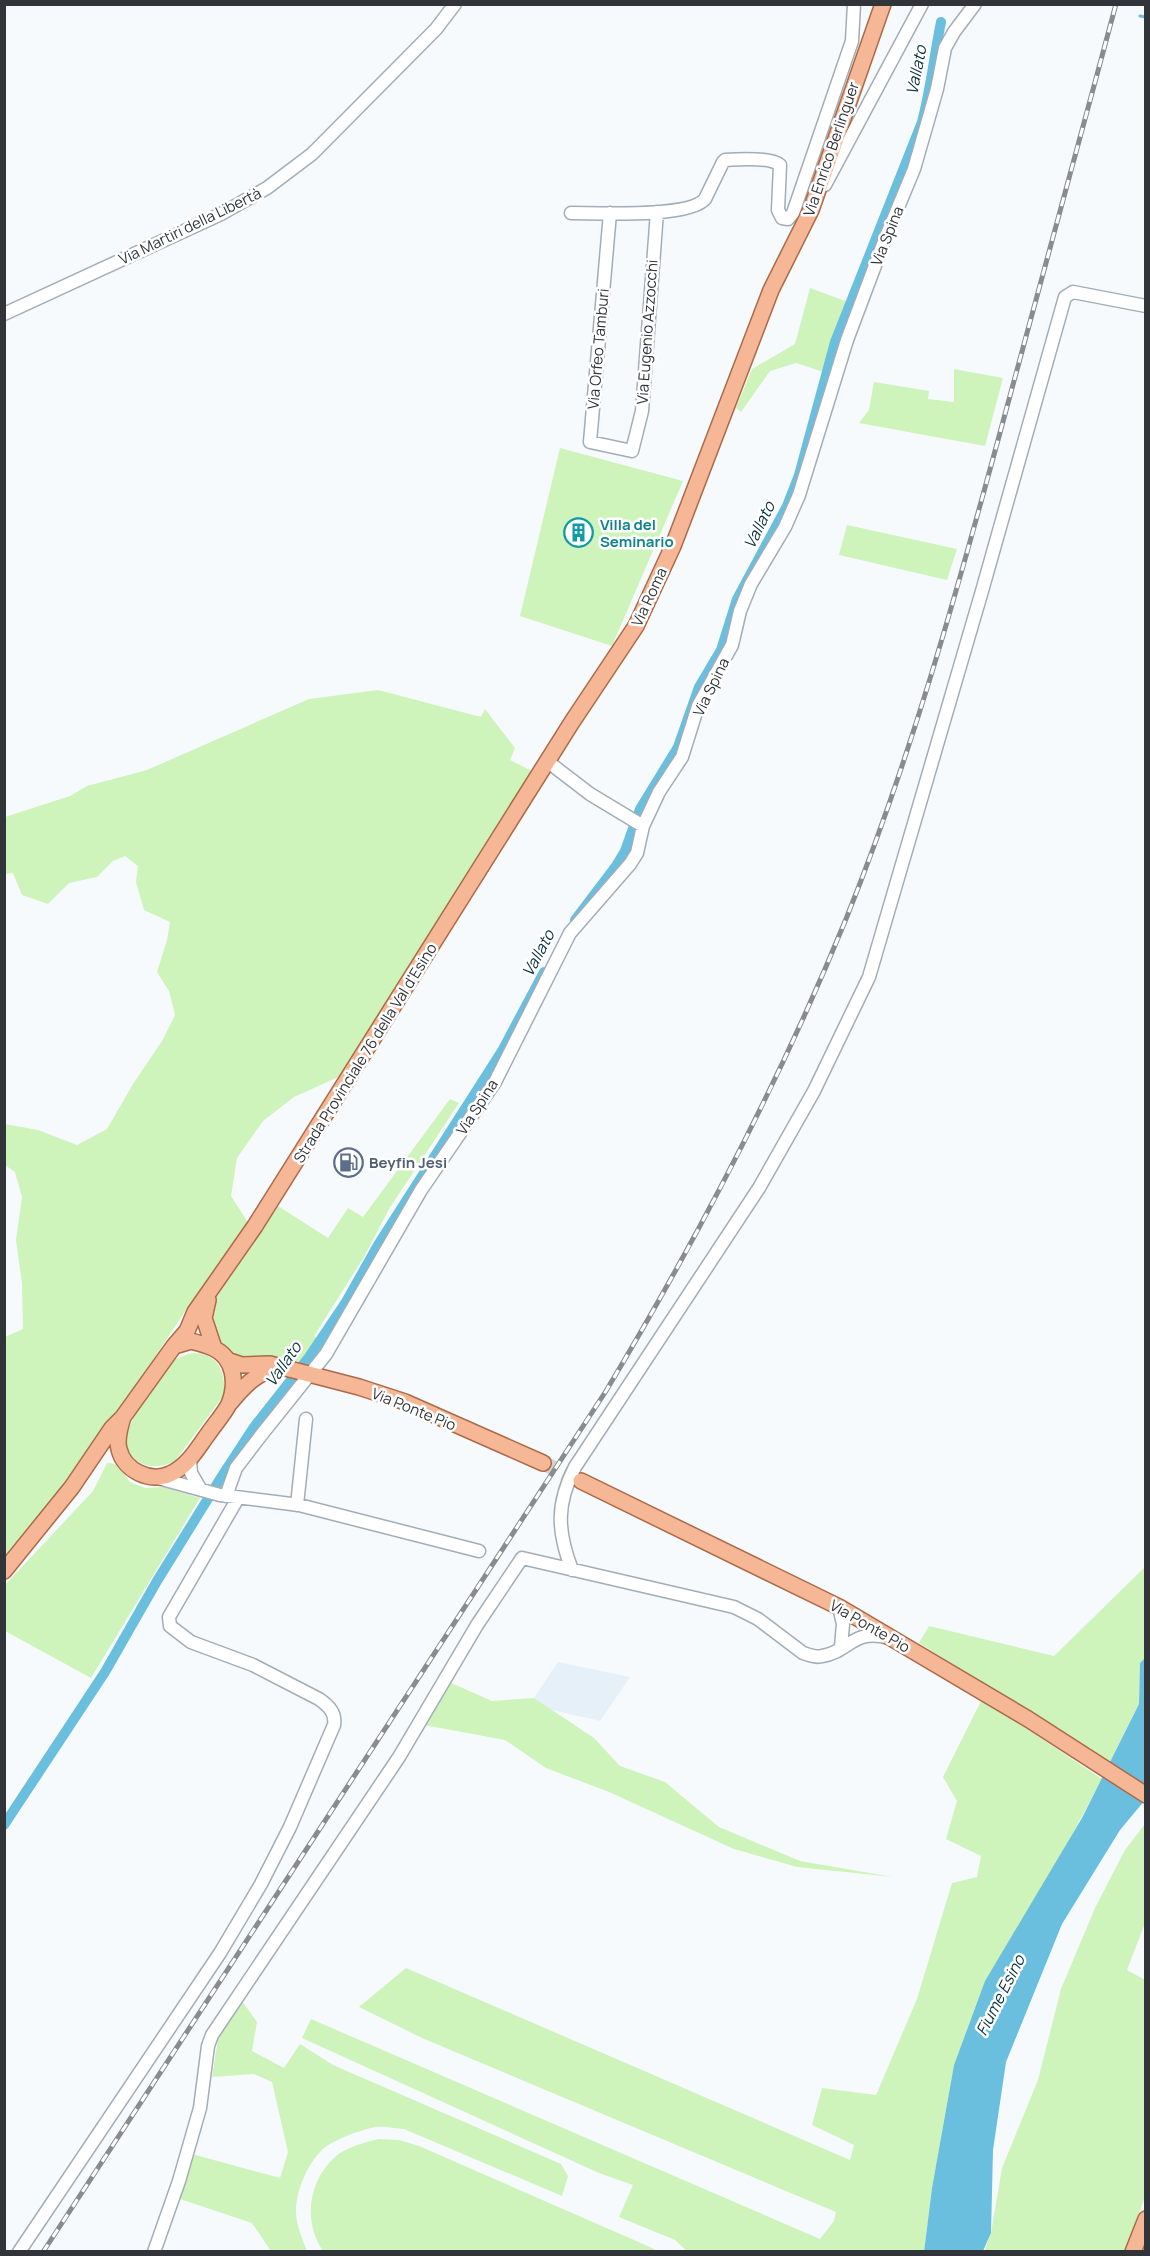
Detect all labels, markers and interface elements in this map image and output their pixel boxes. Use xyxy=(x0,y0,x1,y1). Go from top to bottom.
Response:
water label: Vallato xyxy=(900,42,932,97)
street label: Via Enrico Berlinguer xyxy=(798,78,864,219)
street label: Via Martiri della Libertà xyxy=(115,182,265,270)
street label: Via Spina xyxy=(866,203,908,269)
street label: Via Eugenio Azzocchi xyxy=(631,259,663,405)
street label: Via Orfeo Tamburi xyxy=(582,288,614,410)
water label: Vallato xyxy=(738,496,780,552)
place label: Villa del Seminario xyxy=(600,514,674,552)
building icon: Villa del Seminario xyxy=(563,517,595,549)
street label: Via Roma xyxy=(626,564,672,630)
street label: Via Spina xyxy=(688,654,734,720)
water label: Vallato xyxy=(517,925,560,980)
street label: Strada Provinciale 76 della Val d'Esino xyxy=(288,939,442,1167)
street label: Via Spina xyxy=(451,1075,503,1139)
fuel station icon: Beyfin Jesi xyxy=(332,1146,364,1178)
place label: Beyfin Jesi xyxy=(369,1152,447,1173)
water label: Vallato xyxy=(260,1336,307,1391)
street label: Via Ponte Pio xyxy=(369,1383,459,1436)
street label: Via Ponte Pio xyxy=(826,1595,914,1657)
water label: Fiume Esino xyxy=(970,1950,1030,2039)

